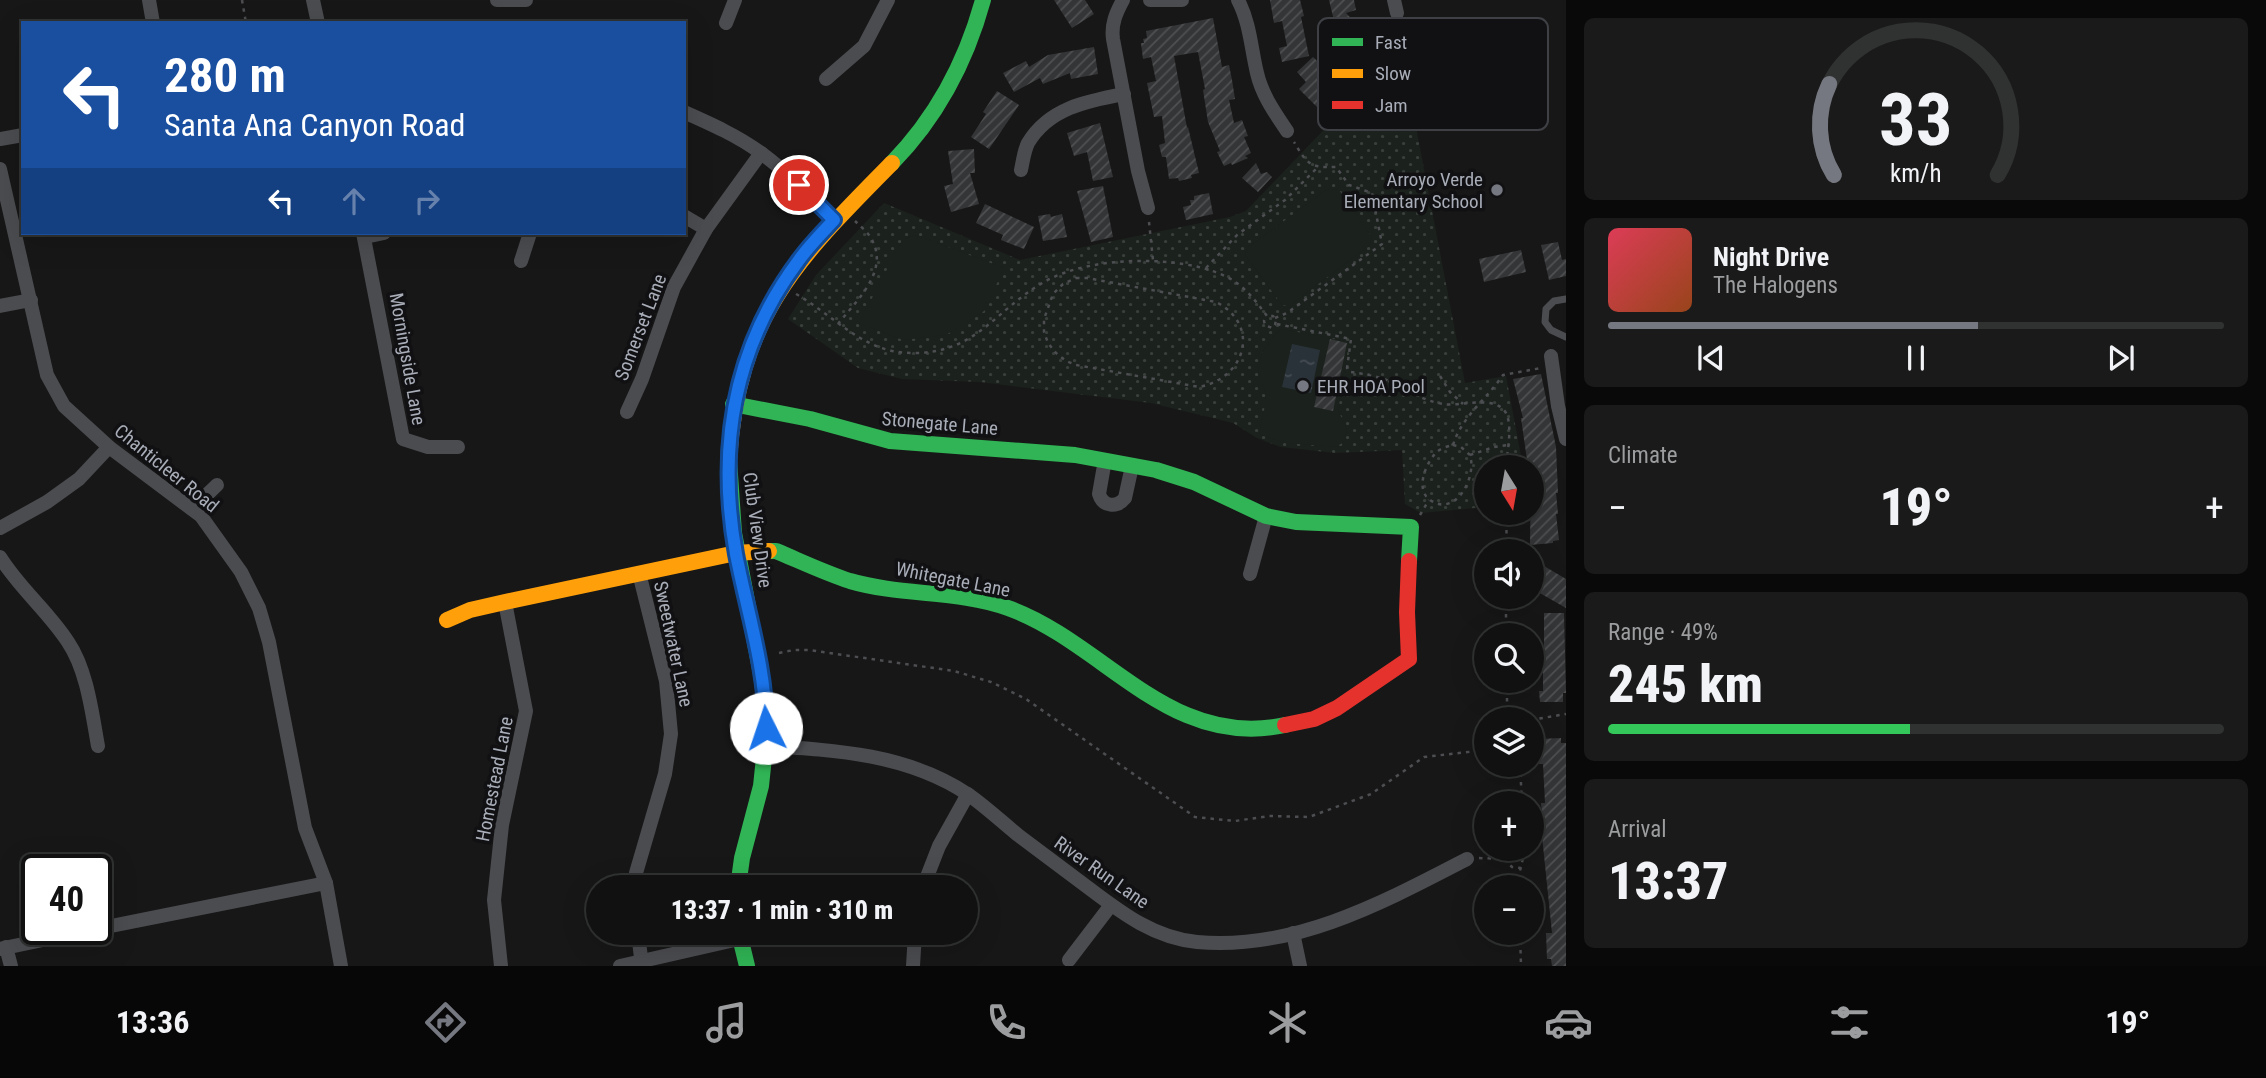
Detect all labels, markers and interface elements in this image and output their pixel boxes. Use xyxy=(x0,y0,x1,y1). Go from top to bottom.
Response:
legend xyxy=(1318,18,1548,130)
text: Fast xyxy=(1375,31,1407,54)
text: 280 m xyxy=(164,47,286,104)
icon: left xyxy=(49,49,140,140)
text: Slow xyxy=(1375,62,1411,85)
text: 33 xyxy=(1879,77,1953,163)
text: Jam xyxy=(1375,94,1408,117)
text: Santa Ana Canyon Road xyxy=(164,106,465,144)
pin xyxy=(769,155,829,215)
text: km/h xyxy=(1890,159,1942,188)
icon: arrive xyxy=(780,166,818,204)
place label: Arroyo Verde Elementary School xyxy=(1344,168,1483,213)
icon: left xyxy=(262,182,300,220)
icon: ahead xyxy=(335,182,373,220)
icon: right xyxy=(408,182,446,220)
marker: Arroyo Verde Elementary School xyxy=(1489,182,1505,198)
text: Night Drive xyxy=(1713,242,1829,272)
street label: Somerset Lane xyxy=(610,271,671,384)
text: The Halogens xyxy=(1713,272,1838,299)
street label: Morningside Lane xyxy=(385,291,430,427)
icon: previous xyxy=(1692,339,1730,377)
icon: pause xyxy=(1897,339,1935,377)
icon: next xyxy=(2102,339,2140,377)
place label: EHR HOA Pool xyxy=(1317,375,1425,398)
marker: EHR HOA Pool xyxy=(1295,378,1311,394)
street label: Stonegate Lane xyxy=(881,407,999,440)
street label: Chanticleer Road xyxy=(110,419,223,517)
text: Climate xyxy=(1608,442,1678,469)
north arrow xyxy=(1474,455,1544,525)
map controls xyxy=(1474,455,1544,945)
street label: Club View Drive xyxy=(738,471,777,589)
text: 19° xyxy=(1879,477,1953,538)
text: − xyxy=(1608,486,1627,530)
text: + xyxy=(2205,486,2224,530)
button: sound xyxy=(1474,539,1544,609)
street label: Whitegate Lane xyxy=(894,557,1012,602)
street label: Sweetwater Lane xyxy=(649,579,698,709)
text: Range · 49% xyxy=(1608,619,1718,646)
button: search xyxy=(1474,623,1544,693)
text: 245 km xyxy=(1608,654,1763,715)
position arrow xyxy=(729,691,803,765)
button: layers xyxy=(1474,707,1544,777)
street label: Homestead Lane xyxy=(471,715,518,844)
button: + xyxy=(1474,791,1544,861)
text: Arrival xyxy=(1608,816,1667,843)
street label: River Run Lane xyxy=(1050,831,1154,914)
text: 13:37 xyxy=(1608,851,1728,912)
speed limit sign: 40 xyxy=(21,854,112,945)
button: − xyxy=(1474,875,1544,945)
text: 13:37 · 1 min · 310 m xyxy=(671,895,893,925)
icon: directions xyxy=(421,998,470,1047)
icon: music xyxy=(702,998,751,1047)
icon: phone xyxy=(982,998,1031,1047)
icon: climate xyxy=(1263,998,1312,1047)
icon: car xyxy=(1544,998,1593,1047)
icon: filters xyxy=(1825,998,1874,1047)
text: 13:36 xyxy=(116,1003,189,1041)
text: 19° xyxy=(2105,1003,2150,1041)

